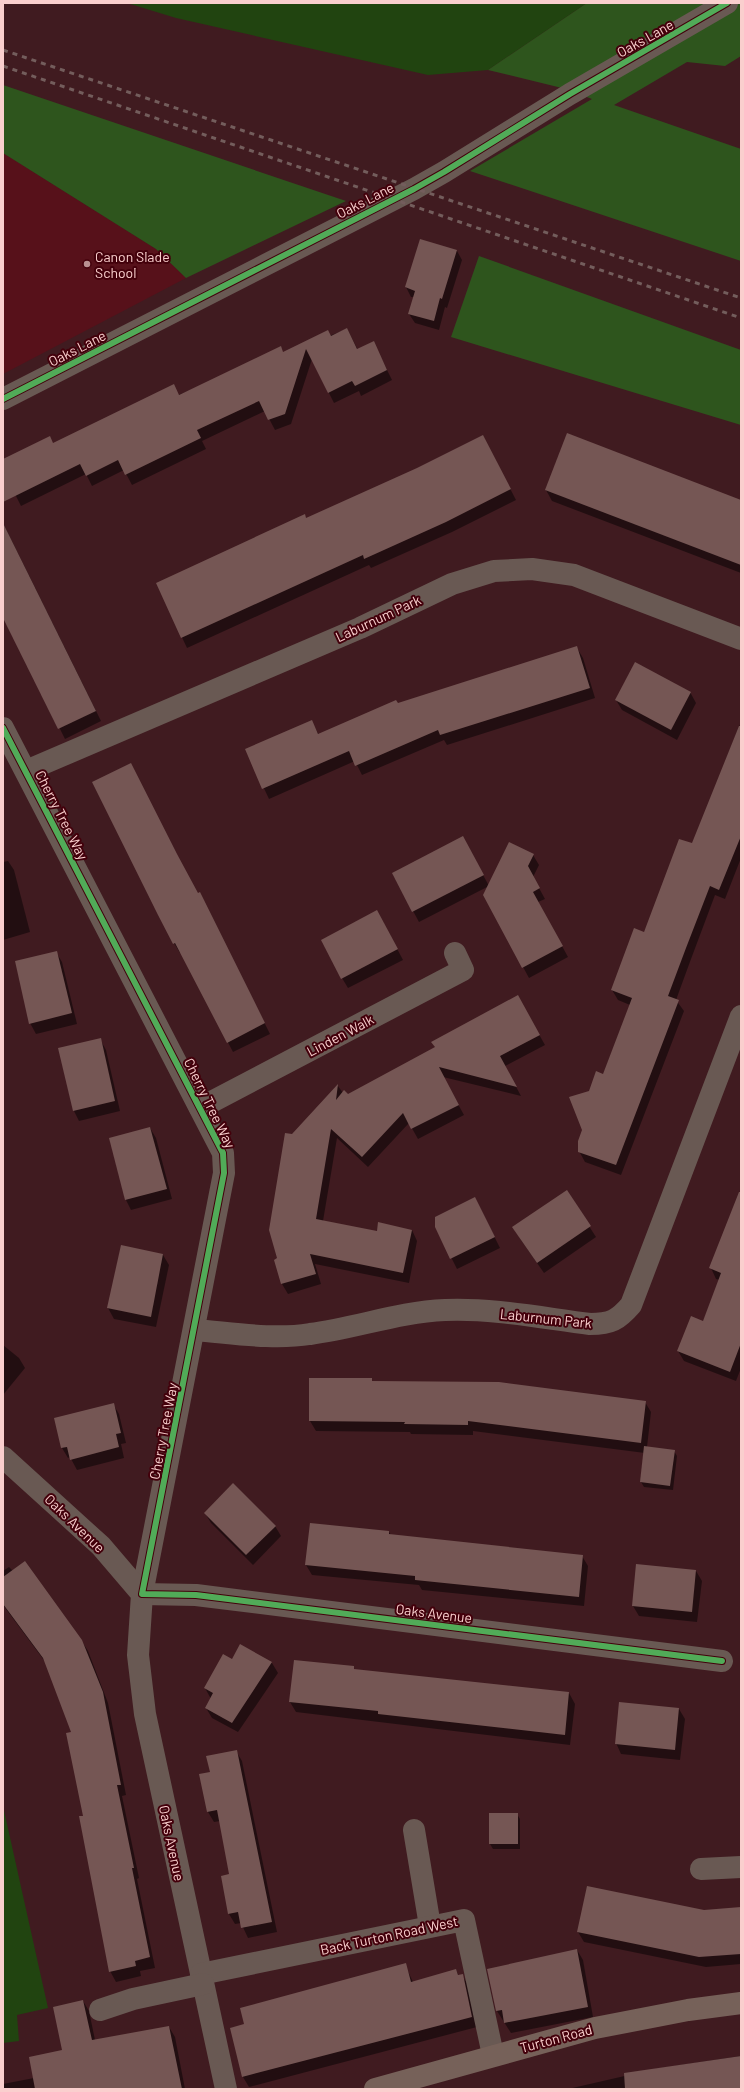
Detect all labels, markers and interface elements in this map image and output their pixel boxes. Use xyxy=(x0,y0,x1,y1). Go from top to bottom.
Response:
street label: Oaks Lane xyxy=(614,15,676,61)
street label: Oaks Lane xyxy=(333,178,397,222)
place label: Canon Slade School xyxy=(95,248,170,281)
marker: Canon Slade School xyxy=(82,259,92,269)
street label: Oaks Lane xyxy=(45,326,109,370)
street label: Laburnum Park xyxy=(333,591,423,645)
street label: Cherry Tree Way xyxy=(32,767,92,863)
street label: Linden Walk xyxy=(304,1010,376,1060)
street label: Cherry Tree Way xyxy=(181,1055,239,1151)
street label: Laburnum Park xyxy=(499,1305,593,1331)
street label: Cherry Tree Way xyxy=(145,1381,181,1481)
street label: Oaks Avenue xyxy=(41,1490,109,1556)
street label: Oaks Avenue xyxy=(395,1600,473,1626)
street label: Oaks Avenue xyxy=(156,1804,188,1882)
street label: Back Turton Road West xyxy=(319,1912,459,1958)
street label: Turton Road xyxy=(518,2020,594,2056)

